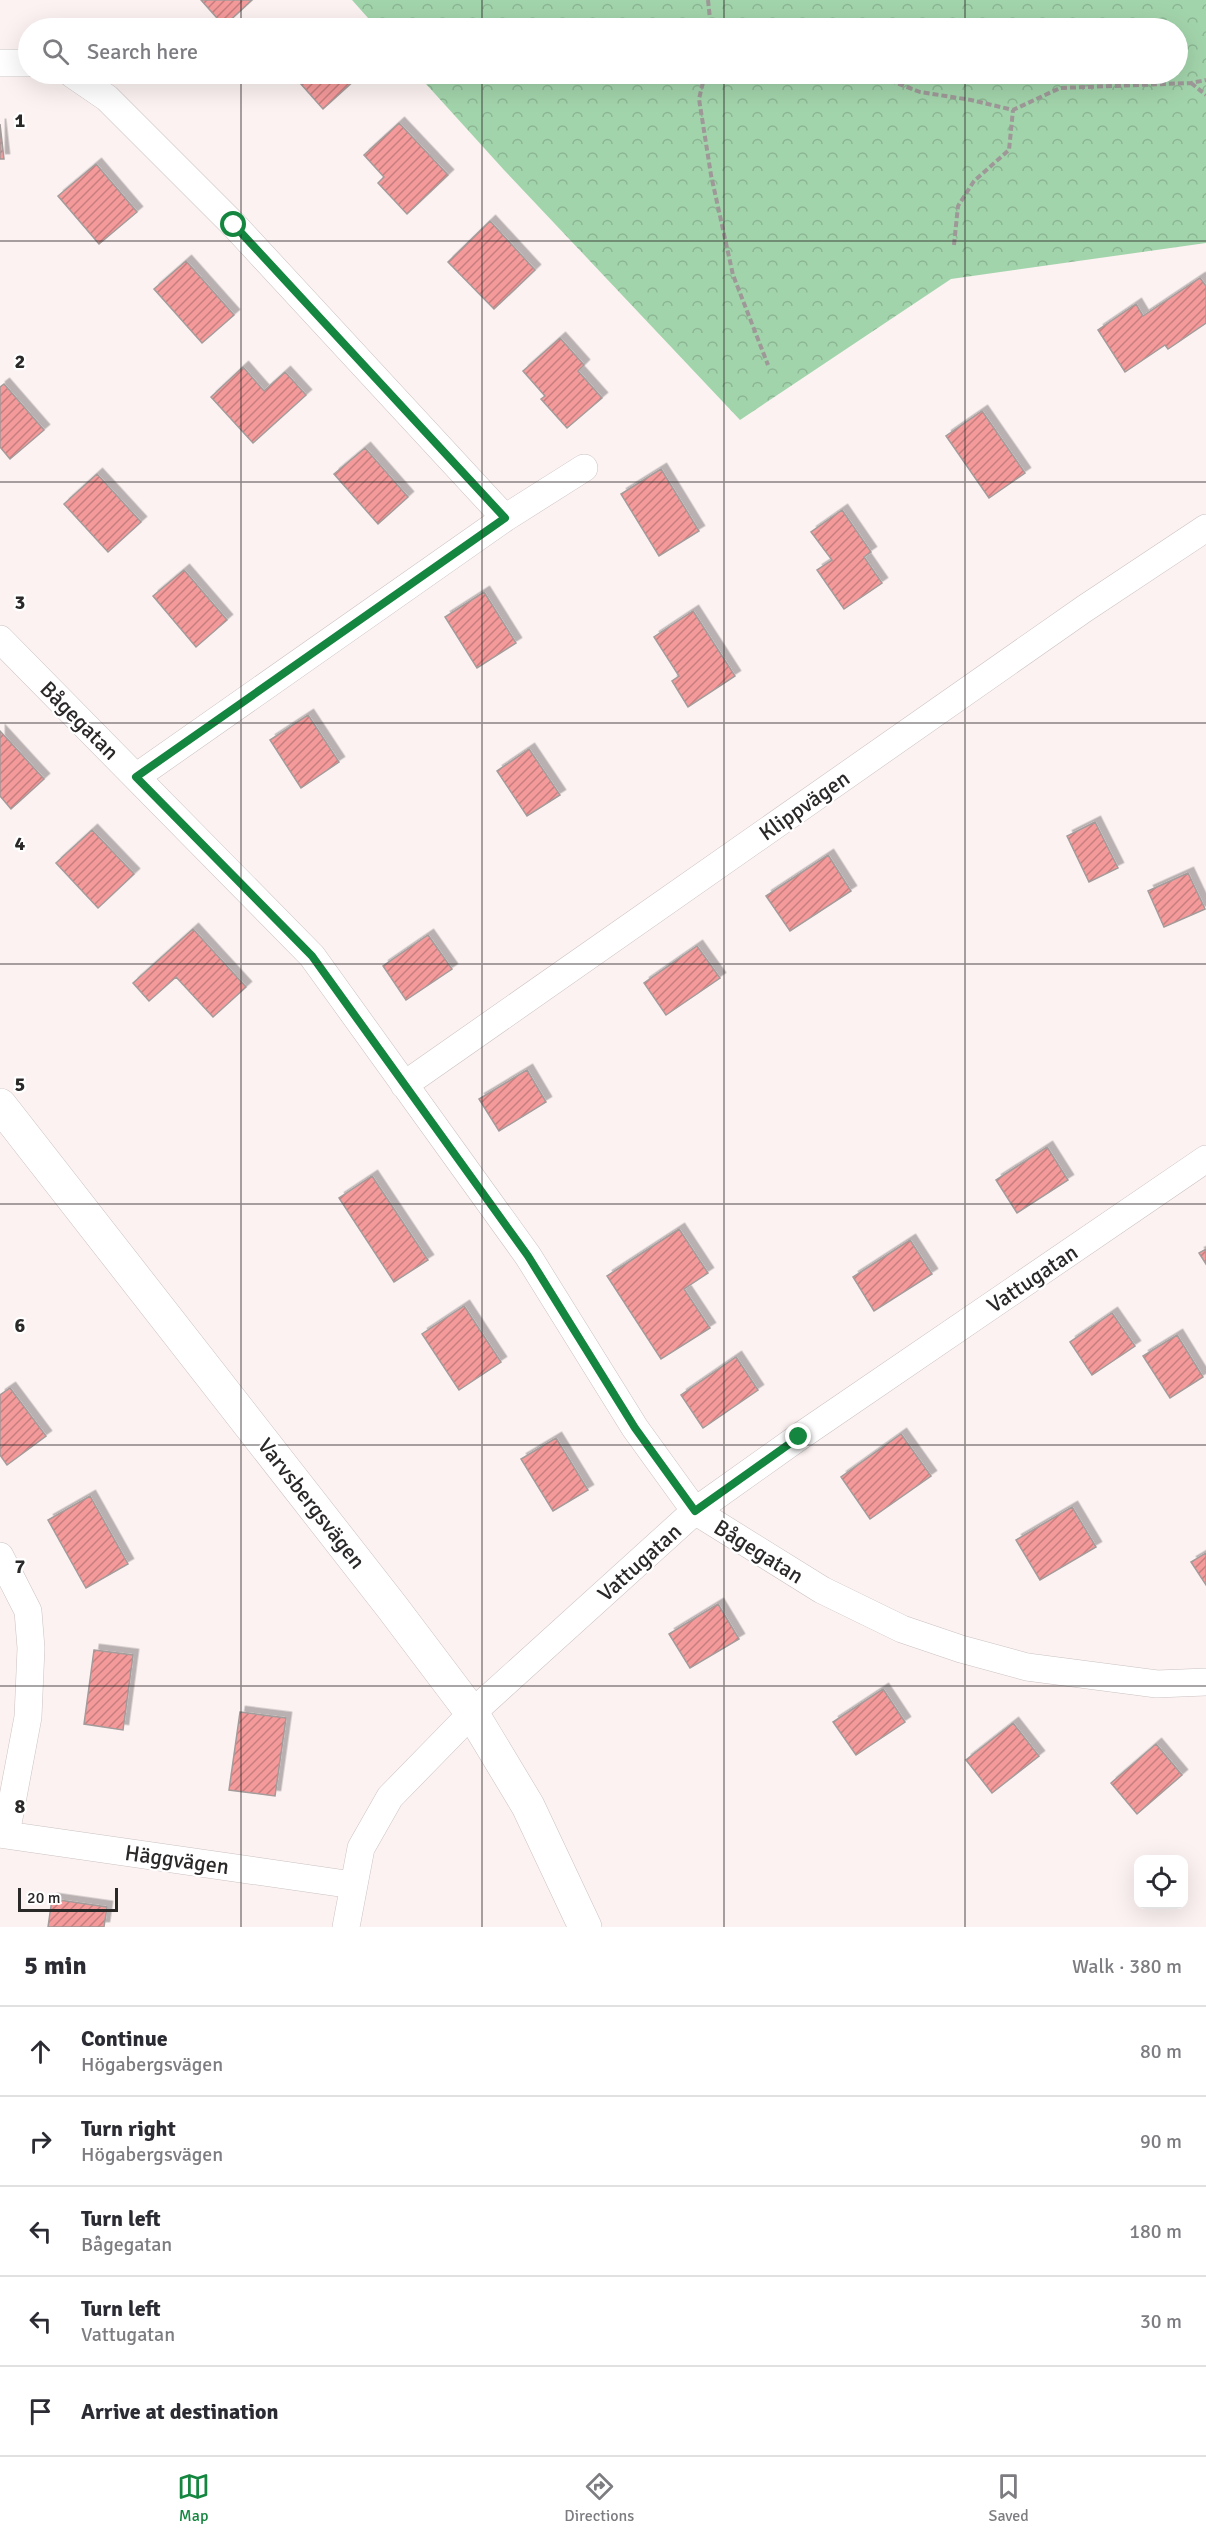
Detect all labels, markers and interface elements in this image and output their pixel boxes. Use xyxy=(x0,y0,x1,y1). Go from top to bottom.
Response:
search box xyxy=(18,18,1188,84)
icon: search xyxy=(39,35,72,68)
text: Search here xyxy=(87,38,198,65)
text: 1 xyxy=(15,108,26,133)
route start xyxy=(220,211,246,237)
text: 2 xyxy=(15,349,25,374)
text: 3 xyxy=(15,590,25,615)
street label: Bågegatan xyxy=(35,675,125,765)
street label: Klippvägen xyxy=(754,764,855,846)
text: 4 xyxy=(15,831,26,856)
text: 5 xyxy=(15,1072,25,1097)
street label: Vattugatan xyxy=(982,1238,1083,1319)
text: 6 xyxy=(15,1313,26,1338)
route end xyxy=(785,1423,811,1449)
street label: Varvsbergsvägen xyxy=(252,1432,371,1574)
street label: Bågegatan xyxy=(709,1513,808,1589)
street label: Vattugatan xyxy=(592,1518,687,1607)
text: 7 xyxy=(15,1554,26,1579)
text: 8 xyxy=(15,1794,26,1819)
street label: Häggvägen xyxy=(123,1839,231,1880)
map controls xyxy=(1134,1855,1188,1909)
button: locate xyxy=(1134,1855,1188,1909)
scale bar xyxy=(18,1885,118,1912)
text: 20 m xyxy=(27,1888,61,1908)
text: 5 min xyxy=(24,1950,87,1982)
text: Walk · 380 m xyxy=(1072,1954,1182,1979)
text: Continue xyxy=(81,2025,168,2052)
icon: ahead xyxy=(24,2035,57,2068)
text: 80 m xyxy=(1140,2039,1182,2064)
text: Högabergsvägen xyxy=(81,2052,223,2077)
text: Turn right xyxy=(81,2115,176,2142)
icon: right xyxy=(24,2125,57,2158)
text: 90 m xyxy=(1140,2129,1182,2154)
text: Högabergsvägen xyxy=(81,2142,223,2167)
text: Turn left xyxy=(81,2205,161,2232)
icon: left xyxy=(24,2215,57,2248)
text: 180 m xyxy=(1129,2219,1182,2244)
text: Bågegatan xyxy=(81,2232,172,2257)
text: Turn left xyxy=(81,2295,161,2322)
icon: left xyxy=(24,2305,57,2338)
text: 30 m xyxy=(1140,2309,1182,2334)
text: Vattugatan xyxy=(81,2322,175,2347)
icon: arrive xyxy=(24,2395,57,2428)
text: Arrive at destination xyxy=(81,2398,278,2425)
tab: Map xyxy=(177,2470,210,2526)
tab: Directions xyxy=(564,2470,634,2526)
tab: Saved xyxy=(989,2470,1029,2526)

